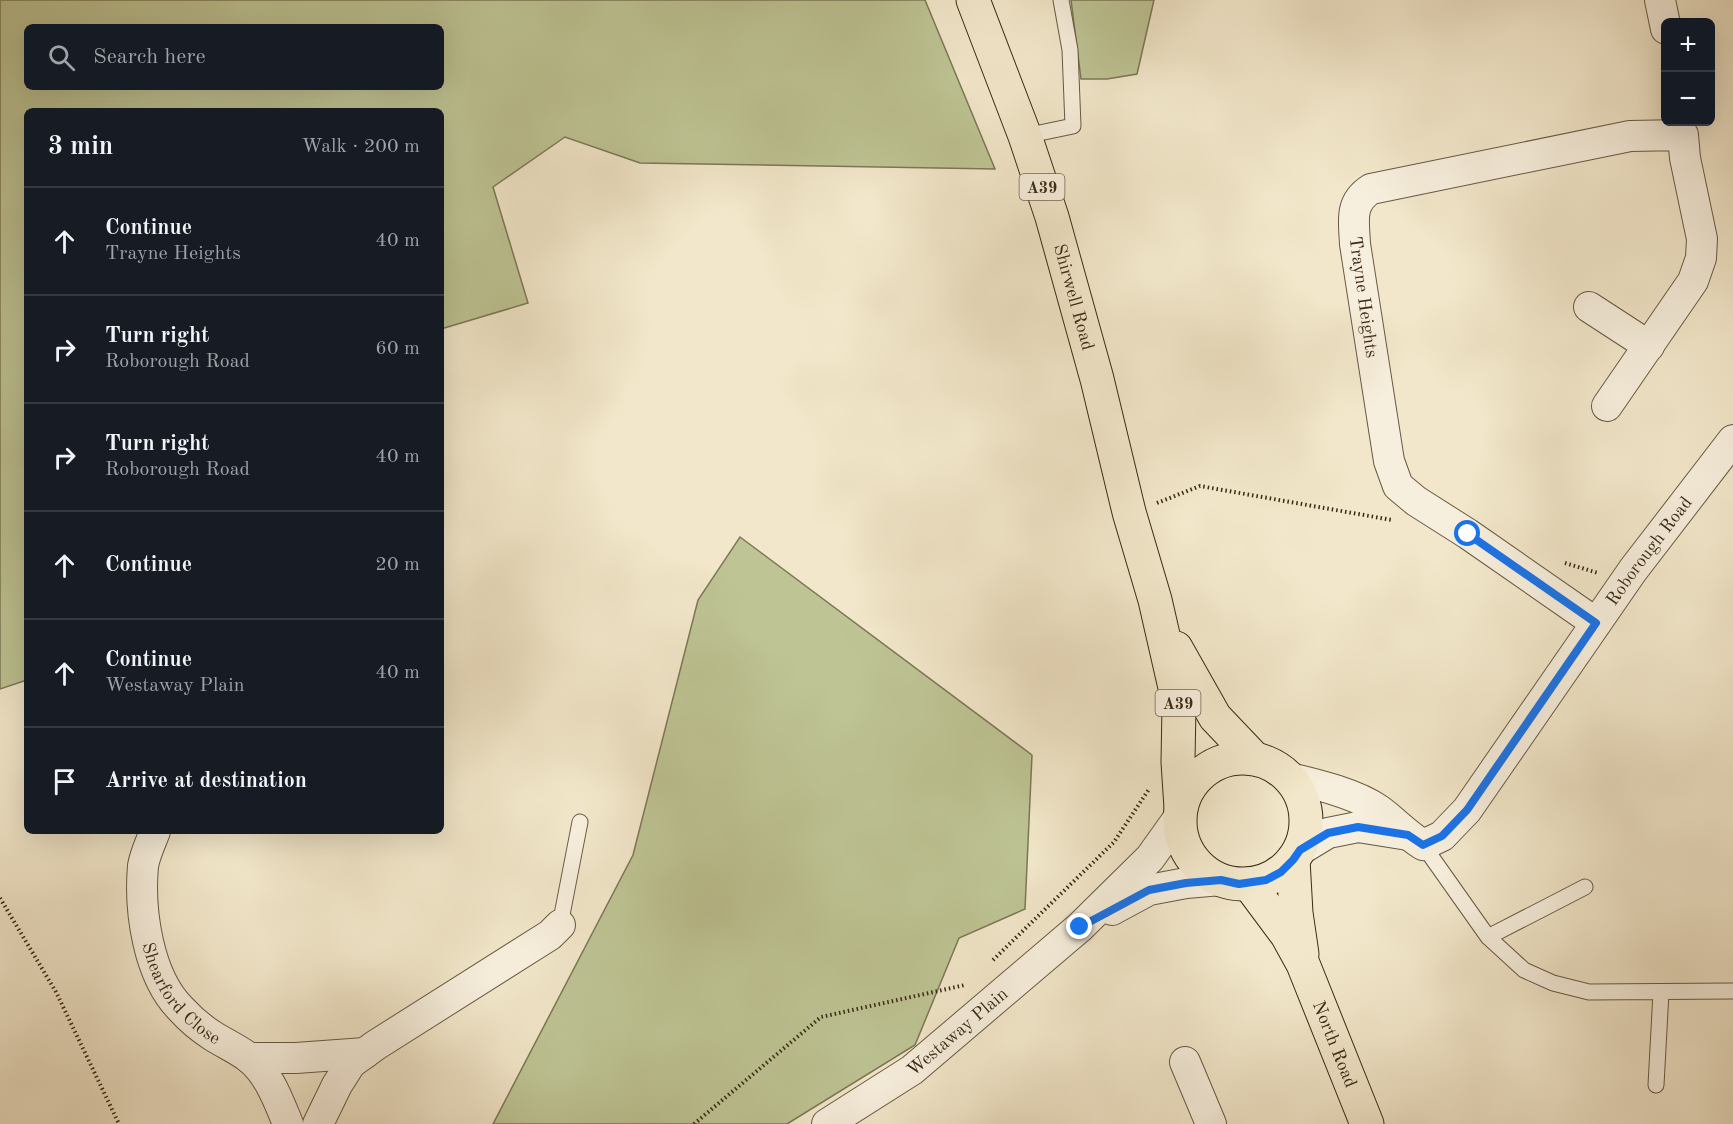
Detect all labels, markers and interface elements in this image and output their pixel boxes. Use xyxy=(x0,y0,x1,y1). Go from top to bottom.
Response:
map controls xyxy=(1661,18,1715,126)
button: + xyxy=(1661,18,1715,72)
search box xyxy=(24,24,444,90)
icon: search xyxy=(45,41,78,74)
text: Search here xyxy=(93,46,206,68)
button: − xyxy=(1661,72,1715,126)
text: 3 min xyxy=(48,134,113,160)
text: Walk · 200 m xyxy=(301,137,420,157)
road number: A39 xyxy=(1020,174,1064,200)
text: Continue xyxy=(105,217,192,239)
icon: ahead xyxy=(48,225,81,258)
text: 40 m xyxy=(375,231,420,251)
street label: Trayne Heights xyxy=(1346,235,1380,359)
street label: Shirwell Road xyxy=(1050,242,1097,352)
text: Trayne Heights xyxy=(105,244,241,264)
text: Turn right xyxy=(105,325,209,347)
icon: right xyxy=(48,333,81,366)
text: 60 m xyxy=(375,339,420,359)
text: Roborough Road xyxy=(105,352,250,372)
text: Turn right xyxy=(105,433,209,455)
icon: right xyxy=(48,441,81,474)
text: 40 m xyxy=(375,447,420,467)
text: Roborough Road xyxy=(105,460,250,480)
street label: Roborough Road xyxy=(1603,494,1696,609)
route start xyxy=(1454,520,1480,546)
icon: ahead xyxy=(48,549,81,582)
text: Continue xyxy=(105,554,192,576)
text: 20 m xyxy=(375,555,420,575)
text: Continue xyxy=(105,649,192,671)
icon: ahead xyxy=(48,657,81,690)
text: 40 m xyxy=(375,663,420,683)
text: Westaway Plain xyxy=(105,676,244,696)
road number: A39 xyxy=(1156,690,1200,716)
icon: arrive xyxy=(48,765,81,798)
text: Arrive at destination xyxy=(105,770,307,792)
route end xyxy=(1066,913,1092,939)
street label: Shearford Close xyxy=(138,940,223,1048)
street label: Westaway Plain xyxy=(904,985,1012,1080)
street label: North Road xyxy=(1309,999,1359,1090)

